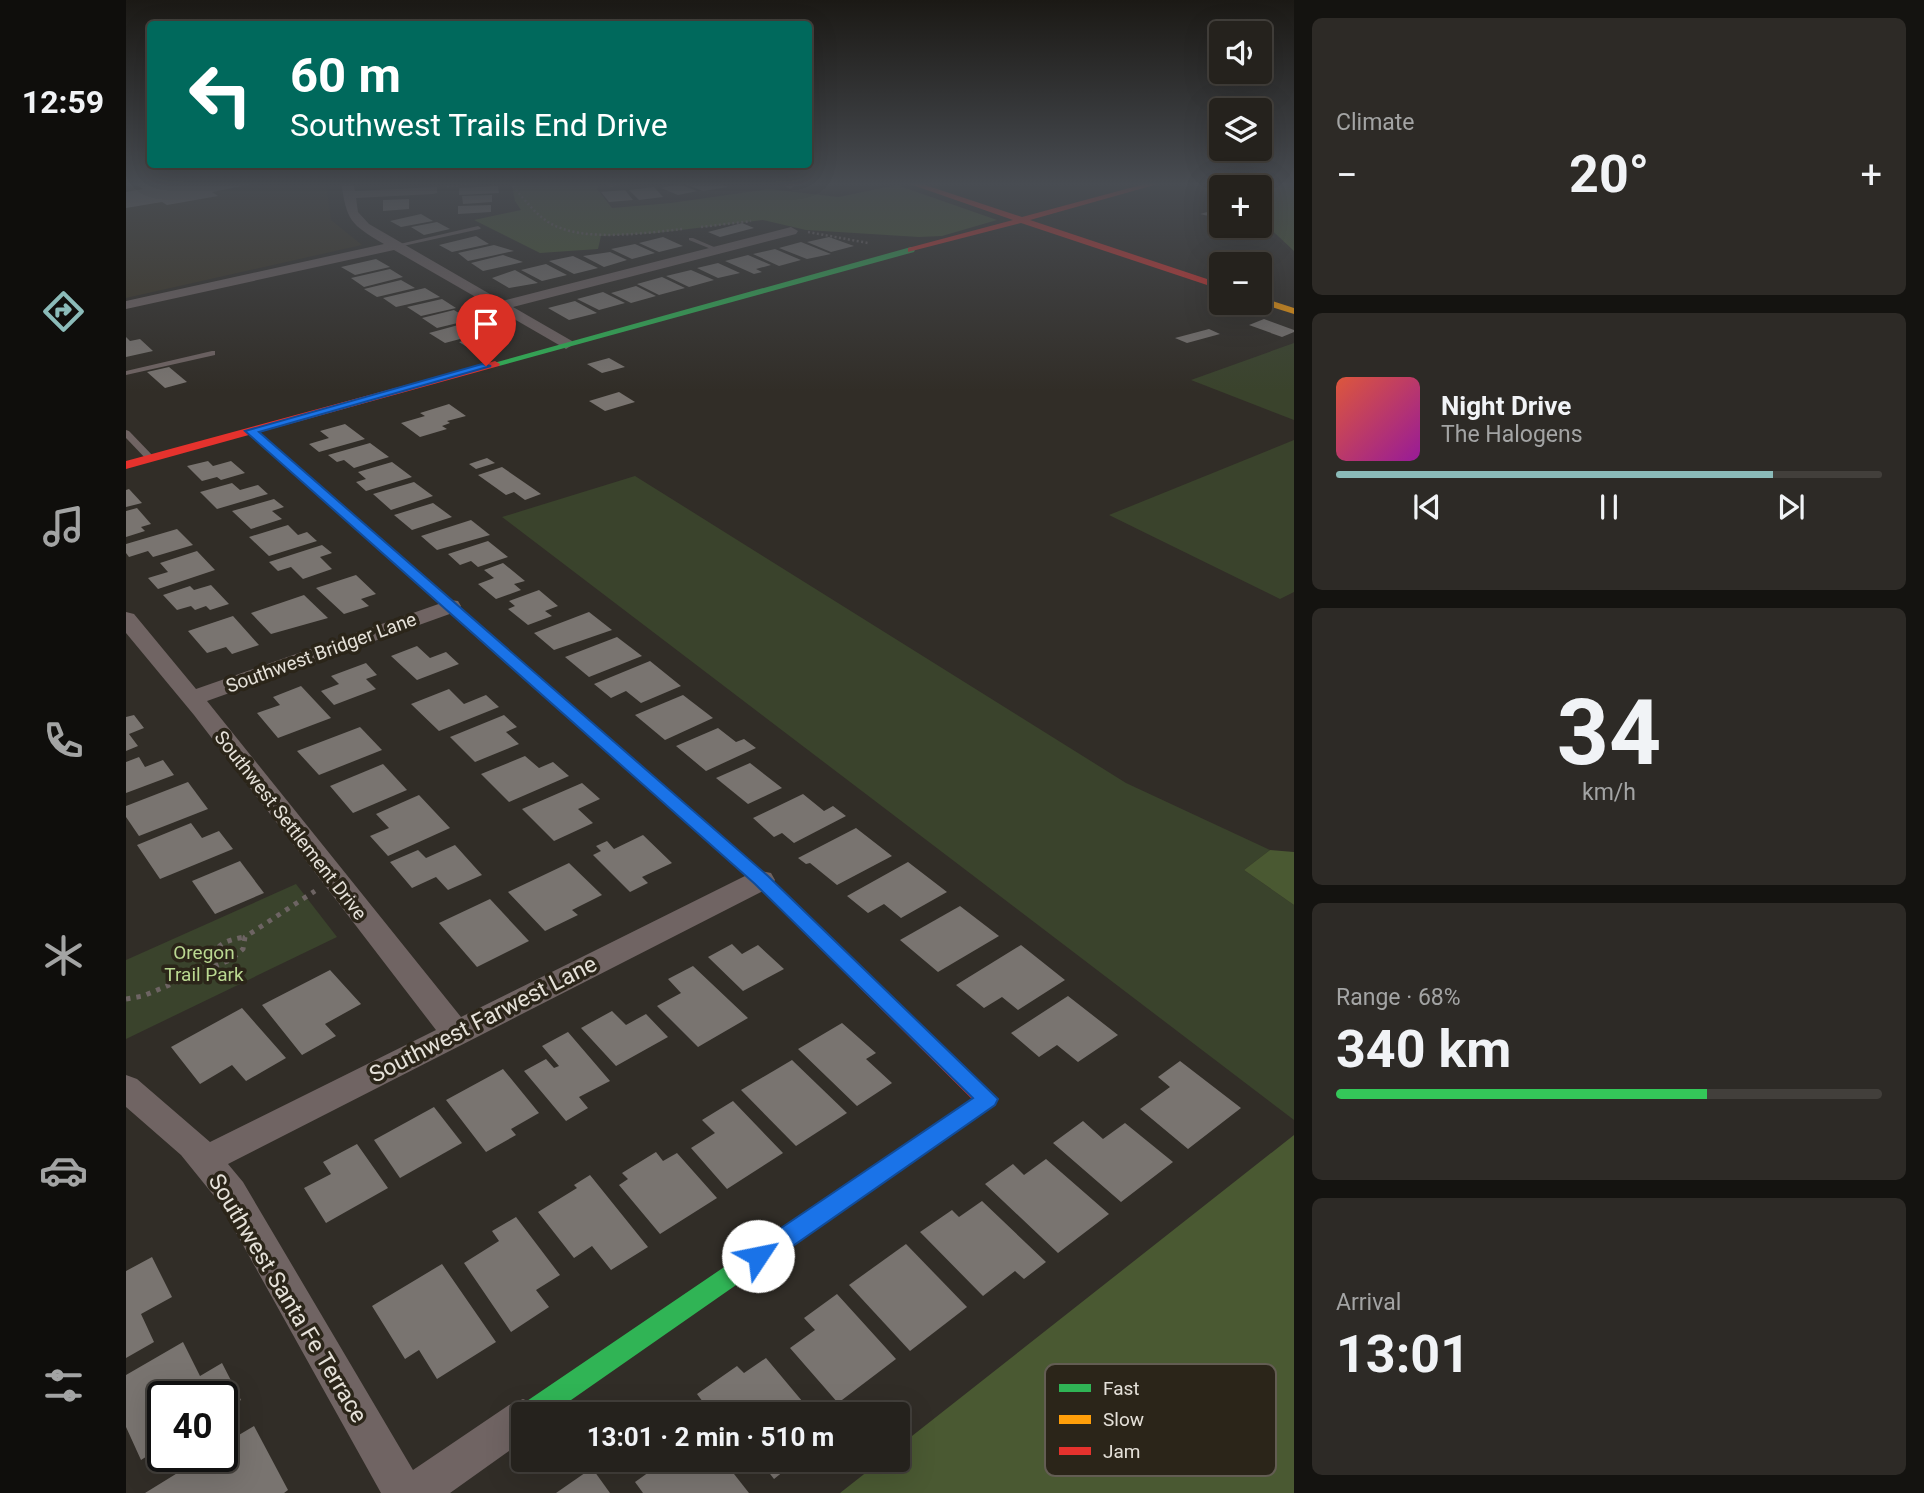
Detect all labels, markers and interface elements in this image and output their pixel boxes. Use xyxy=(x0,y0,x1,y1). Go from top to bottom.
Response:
map controls xyxy=(1209,21,1272,315)
button: sound xyxy=(1209,21,1272,84)
text: 60 m xyxy=(290,47,401,104)
icon: left xyxy=(175,49,266,140)
text: 12:59 xyxy=(22,83,104,121)
button: layers xyxy=(1209,98,1272,161)
text: Southwest Trails End Drive xyxy=(290,106,668,144)
text: Climate xyxy=(1336,109,1415,136)
text: 20° xyxy=(1569,144,1649,205)
text: − xyxy=(1336,153,1358,197)
text: + xyxy=(1860,153,1882,197)
button: + xyxy=(1209,175,1272,238)
button: − xyxy=(1209,252,1272,315)
icon: directions xyxy=(39,287,88,336)
pin xyxy=(456,294,516,366)
icon: arrive xyxy=(467,305,505,343)
text: Night Drive xyxy=(1441,391,1571,421)
text: The Halogens xyxy=(1441,421,1583,448)
icon: previous xyxy=(1408,488,1446,526)
icon: pause xyxy=(1590,488,1628,526)
icon: next xyxy=(1772,488,1810,526)
icon: music xyxy=(39,502,88,551)
street label: Southwest Bridger Lane xyxy=(223,607,420,698)
text: 34 xyxy=(1557,680,1661,786)
icon: phone xyxy=(39,716,88,765)
street label: Southwest Settlement Drive xyxy=(210,726,372,924)
text: km/h xyxy=(1582,779,1636,806)
icon: climate xyxy=(39,931,88,980)
park label: Oregon Trail Park xyxy=(164,941,244,986)
street label: Southwest Farwest Lane xyxy=(365,950,601,1089)
text: Range · 68% xyxy=(1336,984,1461,1011)
text: 340 km xyxy=(1336,1019,1511,1080)
icon: car xyxy=(39,1146,88,1195)
street label: Southwest Santa Fe Terrace xyxy=(202,1169,373,1428)
position arrow xyxy=(721,1219,795,1293)
text: Arrival xyxy=(1336,1289,1401,1316)
text: 13:01 xyxy=(1336,1324,1470,1385)
icon: filters xyxy=(39,1361,88,1410)
legend xyxy=(1045,1364,1276,1476)
text: Fast xyxy=(1103,1377,1140,1400)
speed limit sign: 40 xyxy=(147,1381,238,1472)
text: Slow xyxy=(1103,1408,1144,1431)
text: 13:01 · 2 min · 510 m xyxy=(587,1422,834,1452)
text: Jam xyxy=(1103,1440,1140,1463)

